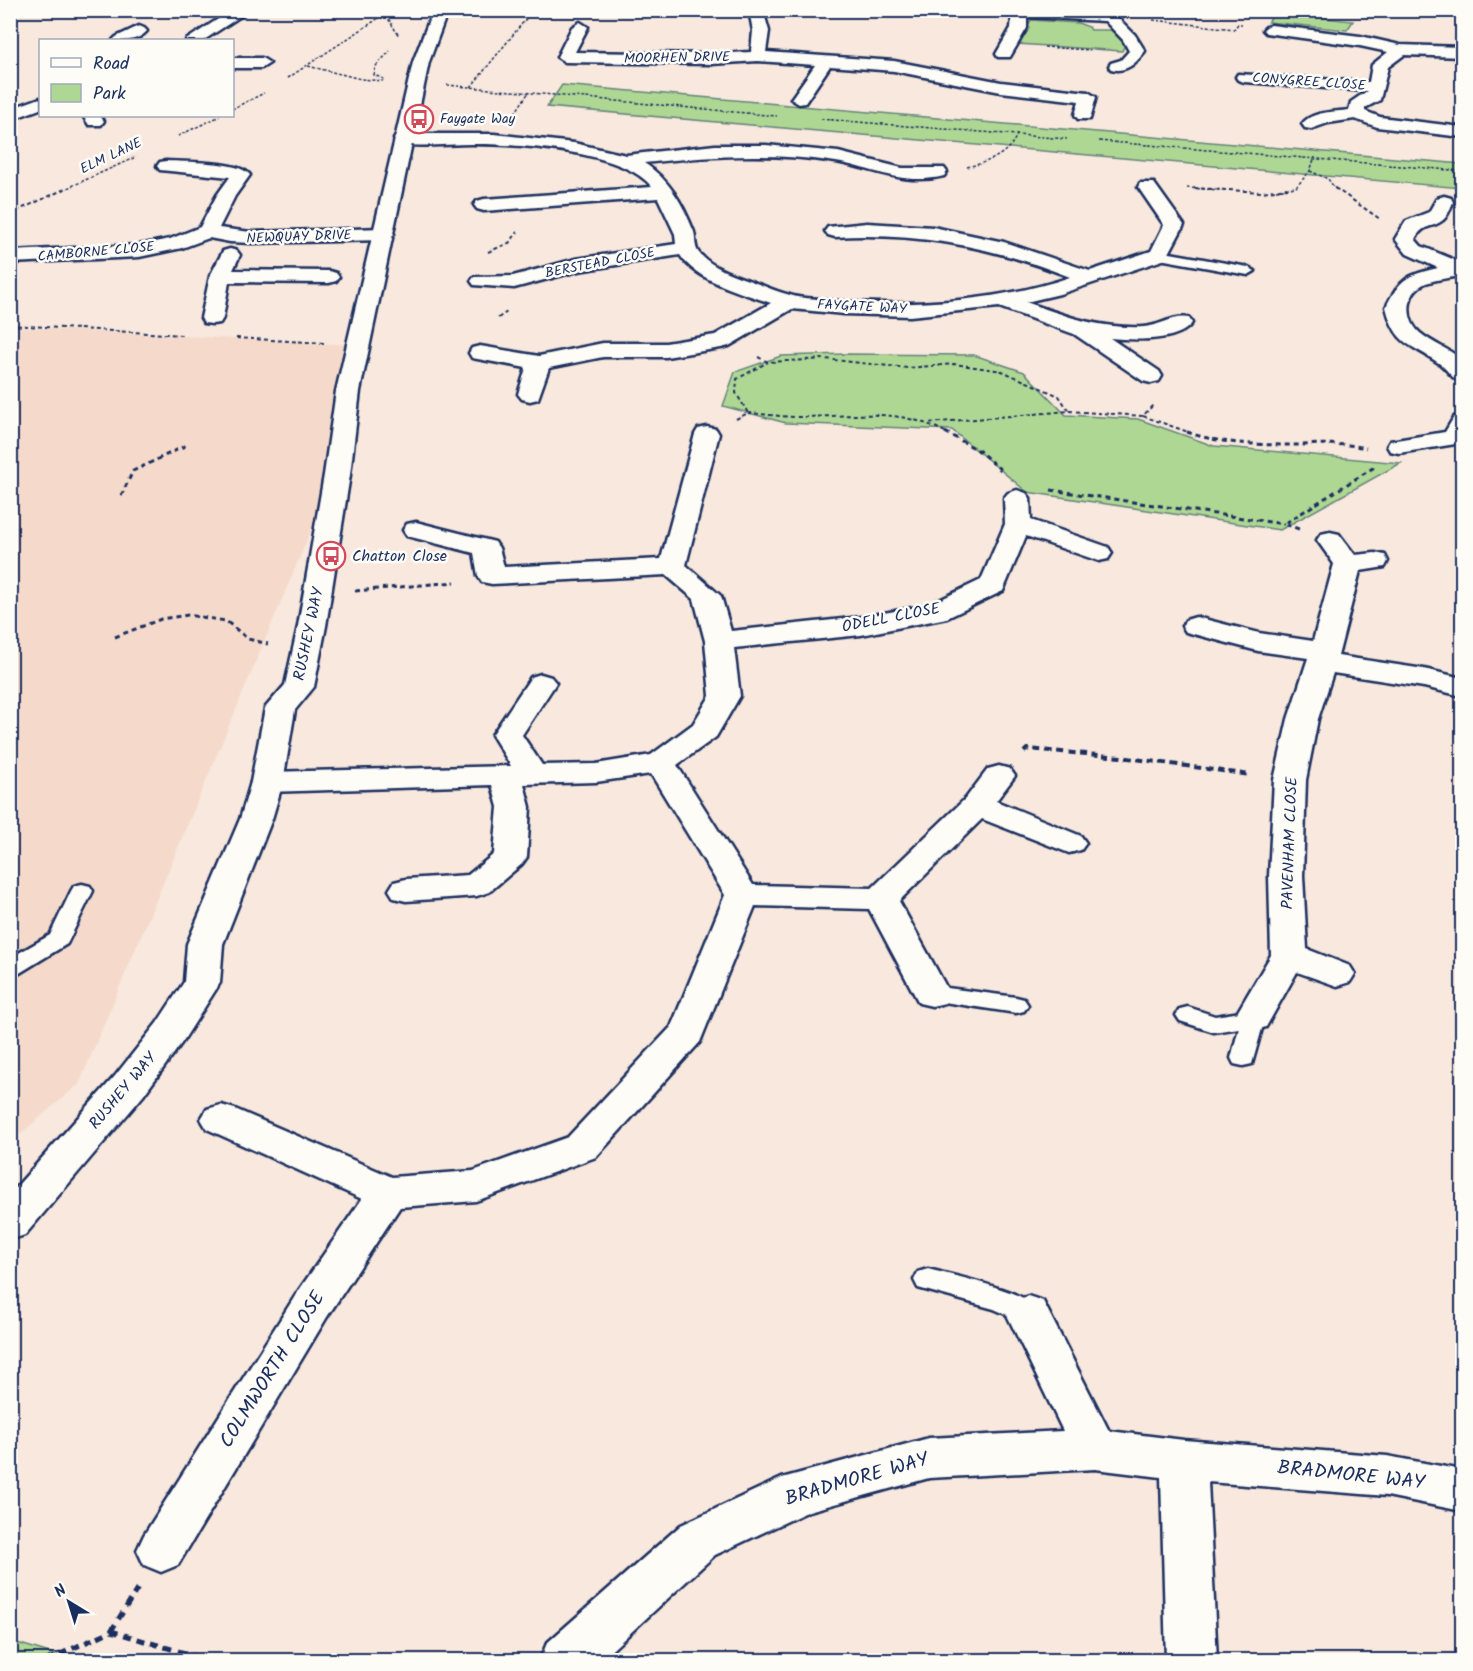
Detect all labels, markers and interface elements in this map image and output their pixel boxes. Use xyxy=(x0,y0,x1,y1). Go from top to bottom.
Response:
legend xyxy=(39,39,234,117)
street label: MOORHEN DRIVE xyxy=(624,46,731,70)
text: Road xyxy=(93,50,130,79)
street label: CONYGREE CLOSE xyxy=(1252,67,1367,97)
text: Park xyxy=(93,80,126,109)
bus stop icon: Faygate Way xyxy=(403,103,435,135)
place label: Faygate Way xyxy=(440,108,516,130)
street label: ELM LANE xyxy=(76,132,146,180)
street label: NEWQUAY DRIVE xyxy=(246,224,353,250)
street label: CAMBORNE CLOSE xyxy=(37,236,156,268)
street label: BERSTEAD CLOSE xyxy=(543,241,658,284)
street label: FAYGATE WAY xyxy=(817,294,908,320)
bus stop icon: Chatton Close xyxy=(315,540,347,572)
place label: Chatton Close xyxy=(352,544,447,569)
street label: RUSHEY WAY xyxy=(287,584,331,683)
street label: ODELL CLOSE xyxy=(840,596,943,640)
street label: PAVENHAM CLOSE xyxy=(1275,776,1305,910)
street label: RUSHEY WAY xyxy=(83,1046,163,1135)
street label: COLMWORTH CLOSE xyxy=(212,1284,335,1455)
street label: BRADMORE WAY xyxy=(781,1444,934,1516)
street label: BRADMORE WAY xyxy=(1276,1452,1428,1500)
north arrow xyxy=(39,1572,99,1632)
text: N xyxy=(49,1578,72,1604)

